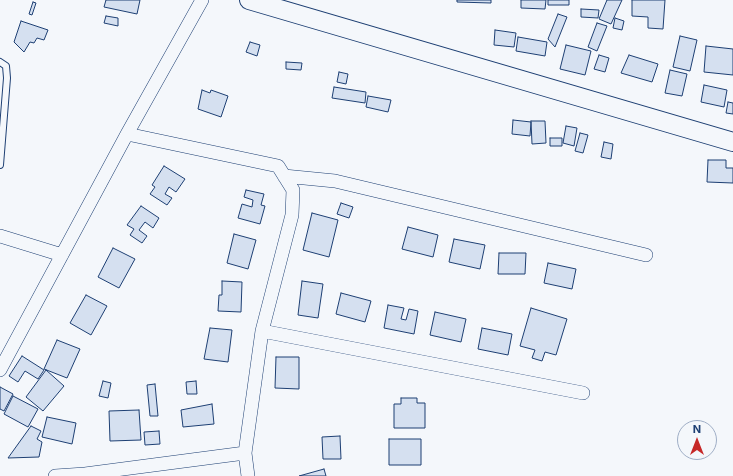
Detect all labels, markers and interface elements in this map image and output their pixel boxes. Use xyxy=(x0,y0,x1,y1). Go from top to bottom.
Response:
north arrow xyxy=(677,420,717,460)
text: N xyxy=(693,422,701,436)

